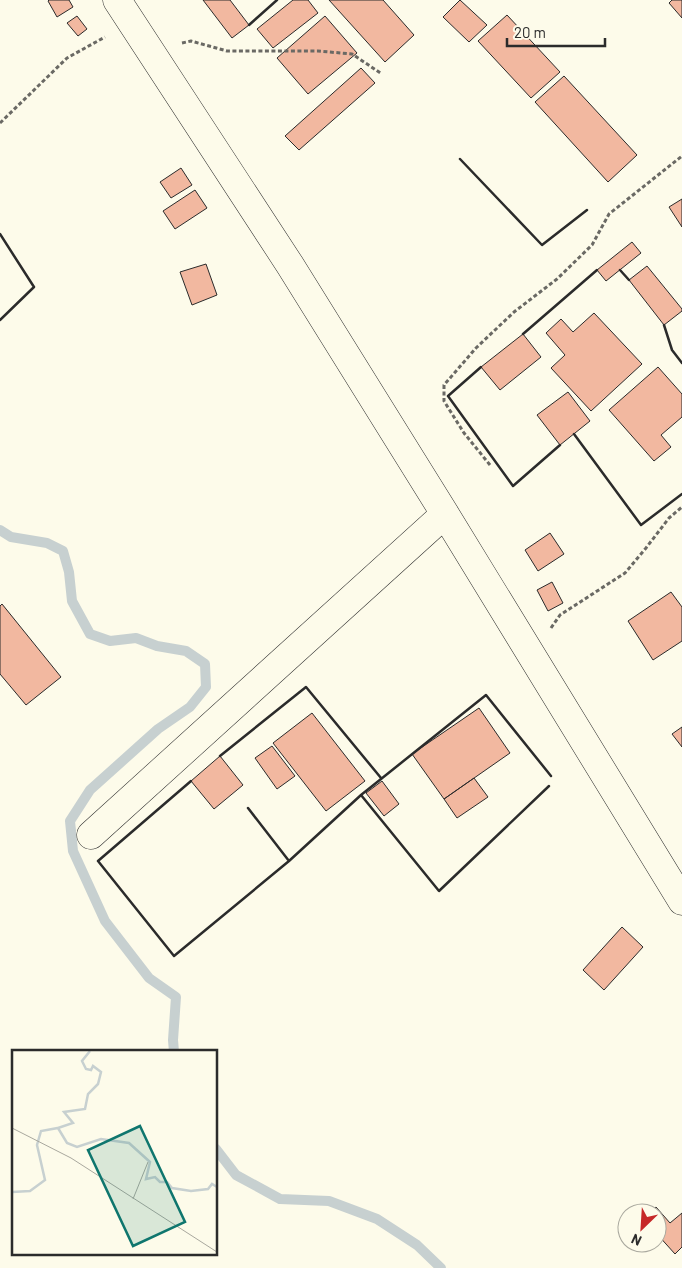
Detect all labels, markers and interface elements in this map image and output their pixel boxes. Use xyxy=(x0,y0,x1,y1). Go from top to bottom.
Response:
scale bar xyxy=(507,15,604,47)
text: 20 m xyxy=(514,23,546,41)
inset map xyxy=(12,1050,218,1256)
north arrow xyxy=(617,1203,667,1253)
text: N xyxy=(628,1231,644,1250)

